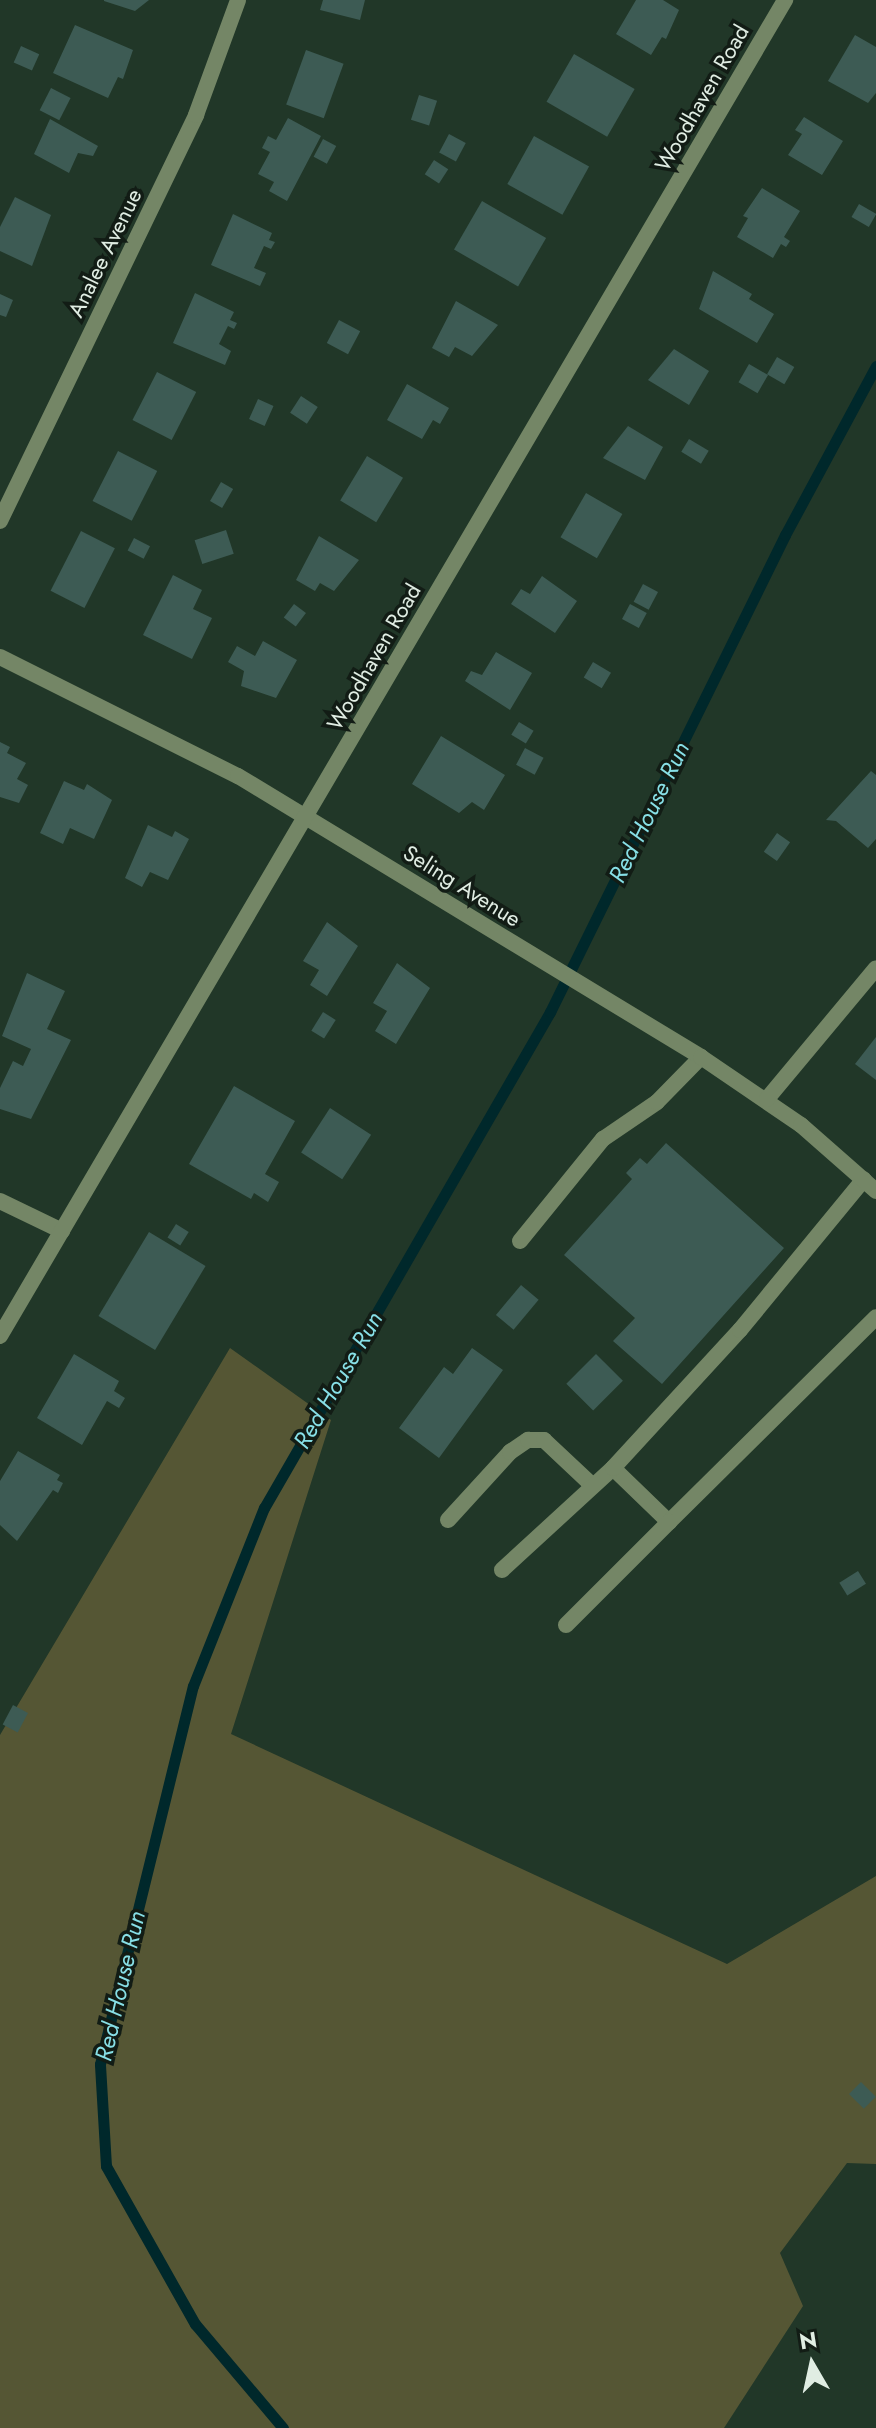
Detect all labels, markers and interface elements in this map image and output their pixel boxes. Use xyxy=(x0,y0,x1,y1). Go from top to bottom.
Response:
street label: Woodhaven Road xyxy=(649,20,755,176)
street label: Analee Avenue xyxy=(63,185,147,321)
street label: Woodhaven Road xyxy=(321,579,427,735)
water label: Red House Run xyxy=(602,737,696,887)
street label: Seling Avenue xyxy=(398,839,526,933)
water label: Red House Run xyxy=(287,1306,389,1454)
water label: Red House Run xyxy=(89,1908,151,2064)
text: N xyxy=(797,2323,819,2357)
north arrow xyxy=(772,2324,852,2404)

